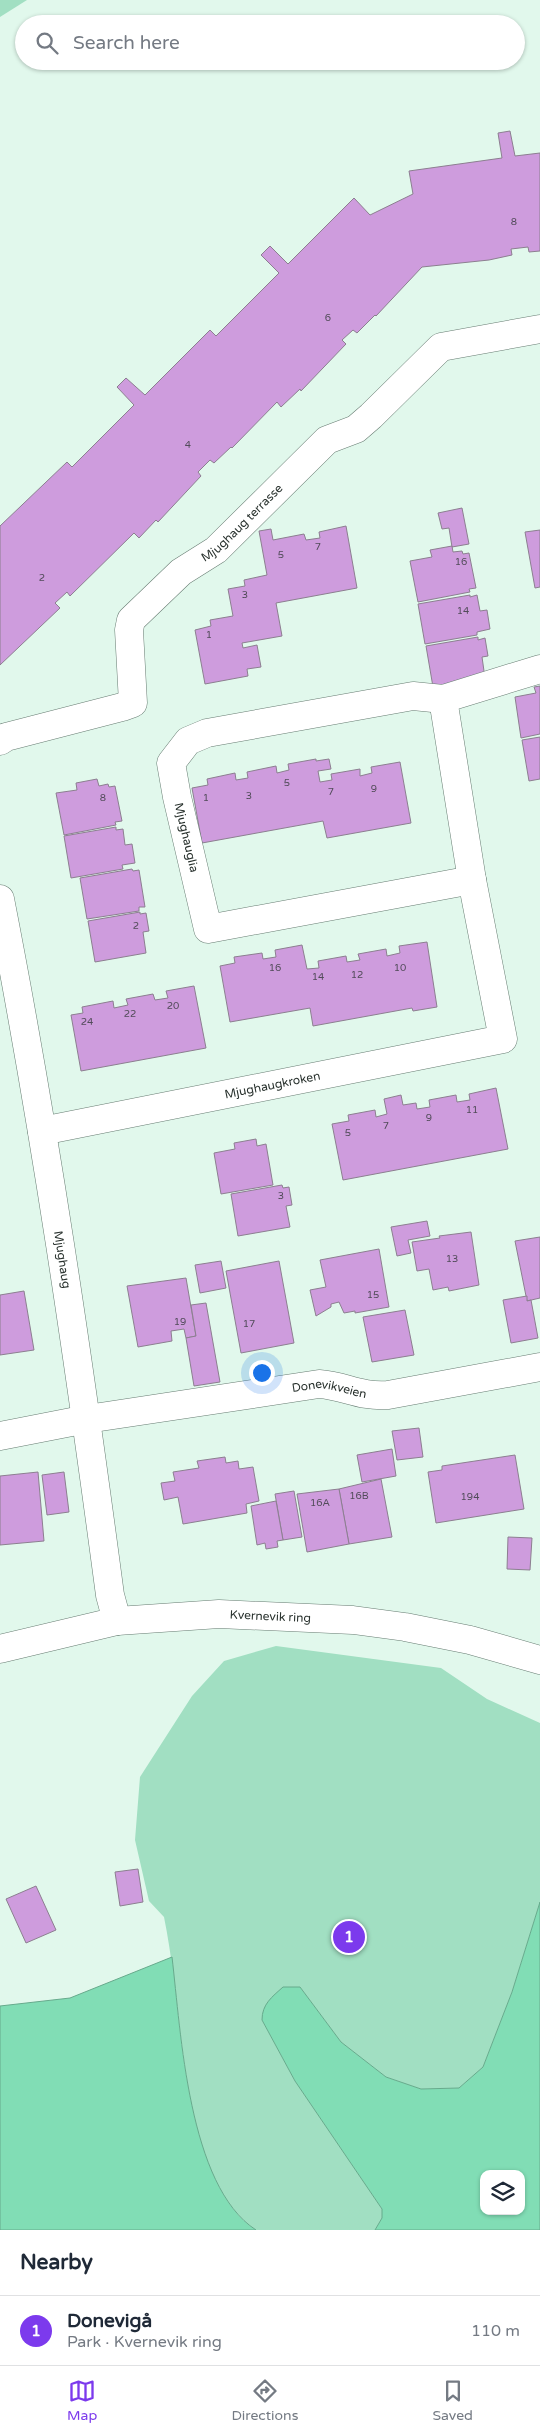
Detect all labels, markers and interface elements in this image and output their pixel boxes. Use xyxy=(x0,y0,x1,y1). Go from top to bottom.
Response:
search box xyxy=(15,15,525,70)
icon: search xyxy=(33,29,61,57)
text: Search here xyxy=(73,32,180,54)
house number: 8 xyxy=(511,216,517,228)
house number: 6 xyxy=(325,312,331,324)
house number: 4 xyxy=(185,439,191,451)
street label: Mjughaug terrasse xyxy=(199,481,286,565)
house number: 7 xyxy=(315,541,321,553)
house number: 5 xyxy=(278,549,284,561)
house number: 16 xyxy=(455,556,467,568)
house number: 2 xyxy=(39,572,45,584)
house number: 3 xyxy=(242,589,248,601)
house number: 14 xyxy=(457,605,469,617)
house number: 1 xyxy=(206,629,212,641)
house number: 5 xyxy=(284,777,290,789)
house number: 9 xyxy=(371,783,377,795)
house number: 7 xyxy=(328,786,334,798)
house number: 3 xyxy=(246,790,252,802)
house number: 8 xyxy=(100,792,106,804)
house number: 1 xyxy=(203,792,209,804)
street label: Mjughauglia xyxy=(172,801,201,874)
house number: 2 xyxy=(133,920,139,932)
house number: 16 xyxy=(269,962,281,974)
house number: 10 xyxy=(394,962,406,974)
house number: 12 xyxy=(351,969,363,981)
house number: 14 xyxy=(312,971,324,983)
house number: 20 xyxy=(167,1000,179,1012)
house number: 22 xyxy=(124,1008,136,1020)
house number: 24 xyxy=(81,1016,93,1028)
street label: Mjughaugkroken xyxy=(223,1069,321,1101)
house number: 11 xyxy=(466,1104,478,1116)
house number: 9 xyxy=(426,1112,432,1124)
house number: 7 xyxy=(383,1120,389,1132)
house number: 5 xyxy=(345,1127,351,1139)
house number: 3 xyxy=(278,1190,284,1202)
street label: Mjughaug xyxy=(51,1230,74,1290)
house number: 13 xyxy=(446,1253,458,1265)
house number: 15 xyxy=(367,1289,379,1301)
house number: 19 xyxy=(174,1316,186,1328)
house number: 17 xyxy=(243,1318,255,1330)
your location xyxy=(249,1360,275,1386)
street label: Donevikveien xyxy=(291,1377,368,1401)
house number: 16B xyxy=(349,1490,369,1502)
house number: 194 xyxy=(461,1491,479,1503)
house number: 16A xyxy=(310,1497,330,1509)
street label: Kvernevik ring xyxy=(229,1607,311,1625)
pin: 1 xyxy=(333,1918,365,1956)
map controls xyxy=(480,2170,525,2215)
button: layers xyxy=(480,2170,525,2215)
text: Nearby xyxy=(20,2250,93,2275)
text: Donevigå xyxy=(67,2310,152,2332)
text: 1 xyxy=(31,2321,41,2341)
text: 110 m xyxy=(471,2321,520,2341)
text: Park · Kvernevik ring xyxy=(67,2332,222,2352)
tab: Map xyxy=(67,2377,97,2424)
tab: Directions xyxy=(231,2377,298,2424)
tab: Saved xyxy=(432,2377,473,2424)

